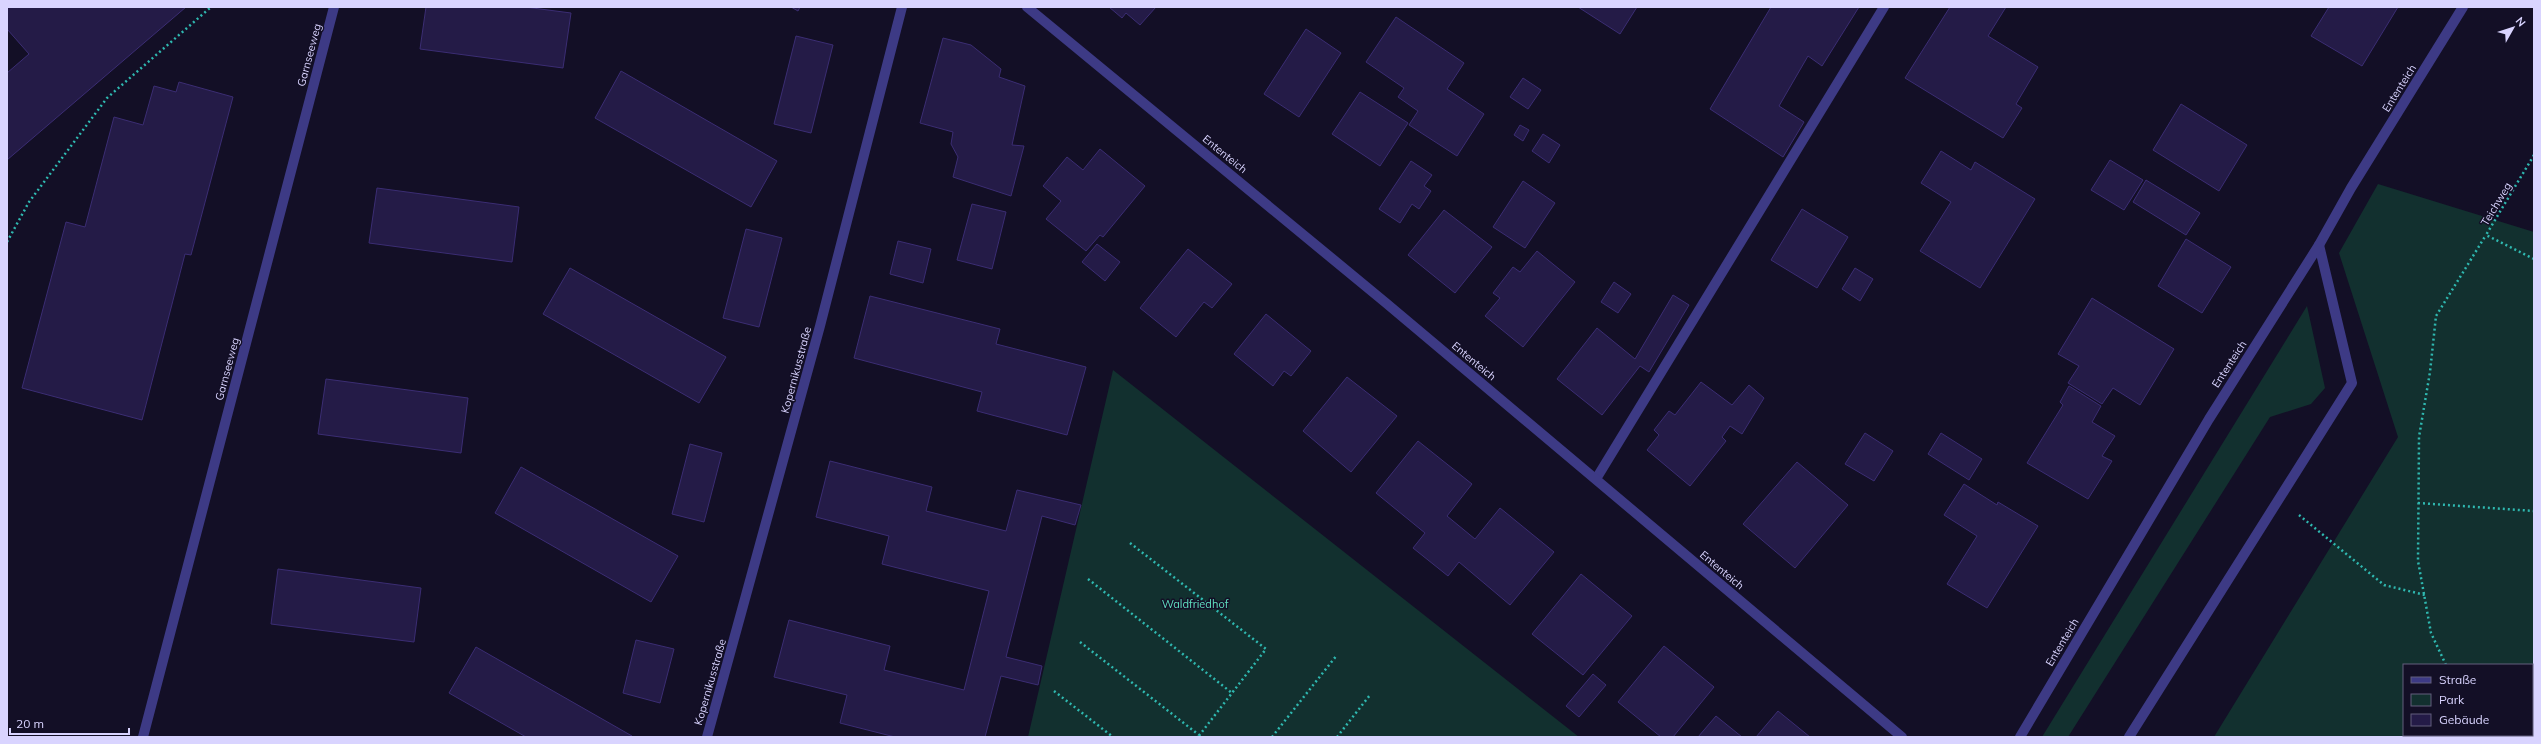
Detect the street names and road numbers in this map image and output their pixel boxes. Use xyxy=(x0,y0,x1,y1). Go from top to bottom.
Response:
street label: Garnseeweg xyxy=(294,22,324,88)
street label: Ententeich xyxy=(2379,62,2419,114)
street label: Ententeich xyxy=(1200,132,1250,176)
street label: Teichweg xyxy=(2478,180,2514,228)
street label: Kopernikusstraße xyxy=(778,325,814,415)
street label: Garnseeweg xyxy=(212,336,242,402)
street label: Ententeich xyxy=(1449,338,1499,384)
street label: Ententeich xyxy=(2209,338,2249,390)
street label: Ententeich xyxy=(1697,547,1747,593)
street label: Ententeich xyxy=(2042,615,2082,669)
street label: Kopernikusstraße xyxy=(691,637,729,727)

